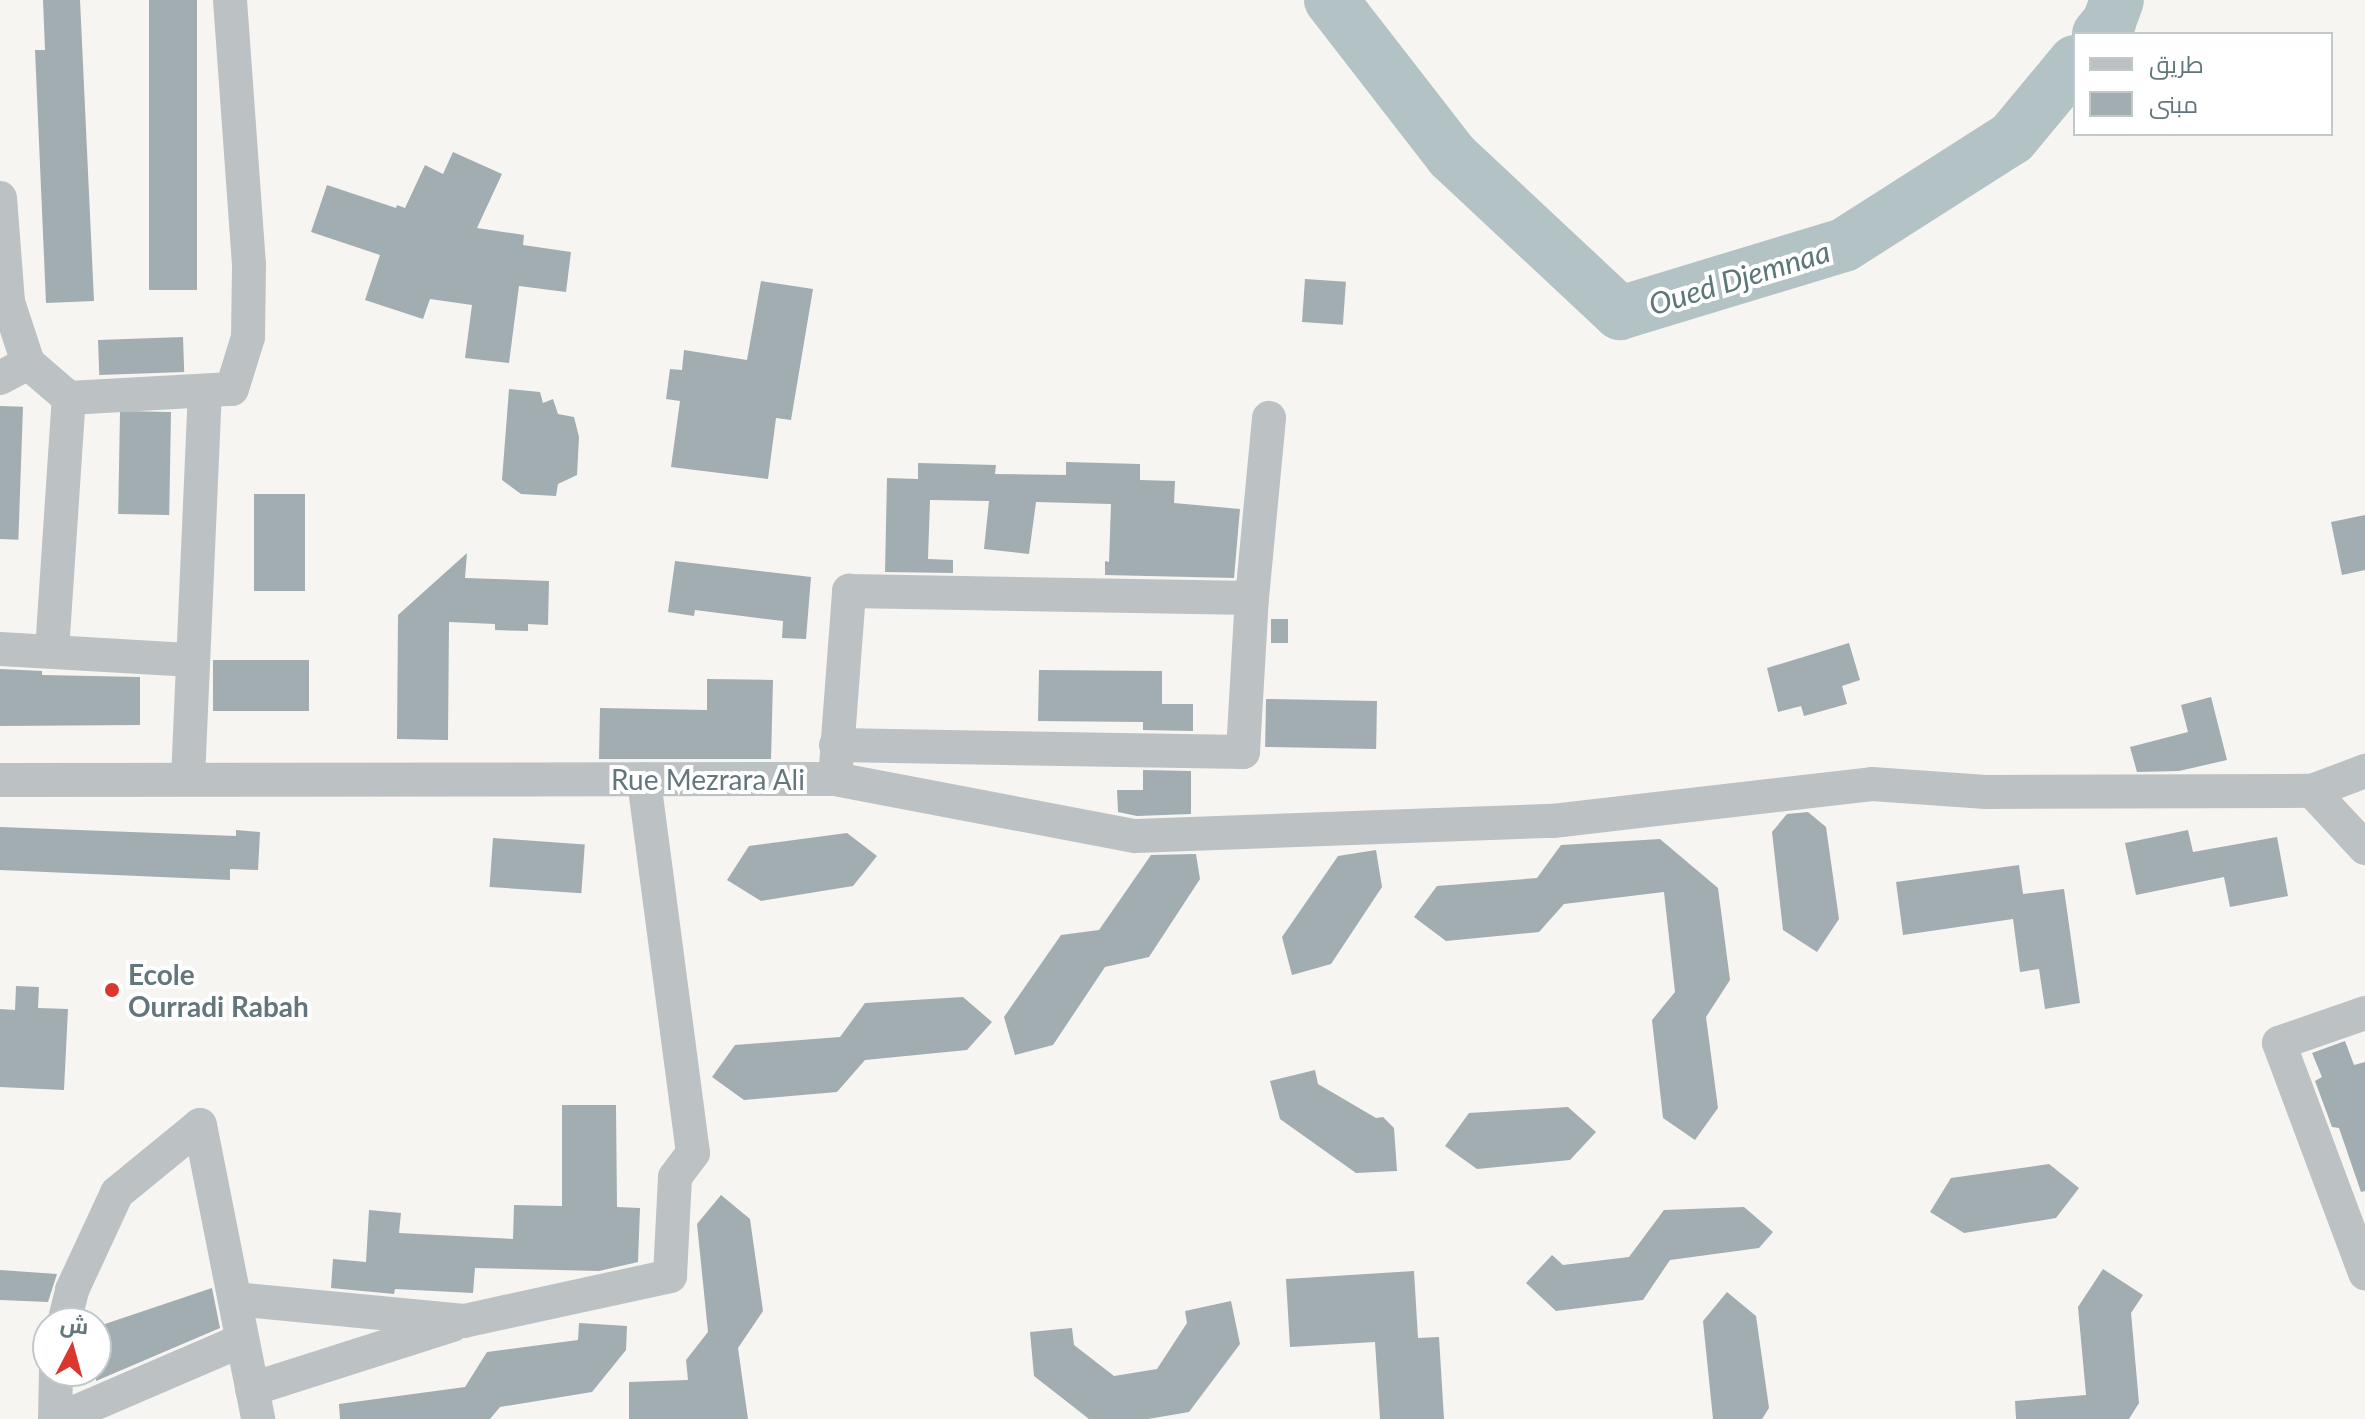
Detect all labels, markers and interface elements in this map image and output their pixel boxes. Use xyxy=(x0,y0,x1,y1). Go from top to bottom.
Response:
legend xyxy=(2073,32,2333,136)
text: طريق xyxy=(2149,49,2204,78)
text: مبنى xyxy=(2149,89,2198,118)
water label: Oued Djemnaa xyxy=(1644,232,1834,322)
street label: Rue Mezrara Ali xyxy=(611,762,805,796)
place label: Ecole Ourradi Rabah xyxy=(128,957,309,1023)
marker: Ecole Ourradi Rabah xyxy=(103,981,121,999)
north arrow xyxy=(32,1307,112,1387)
text: ش xyxy=(59,1310,90,1340)

